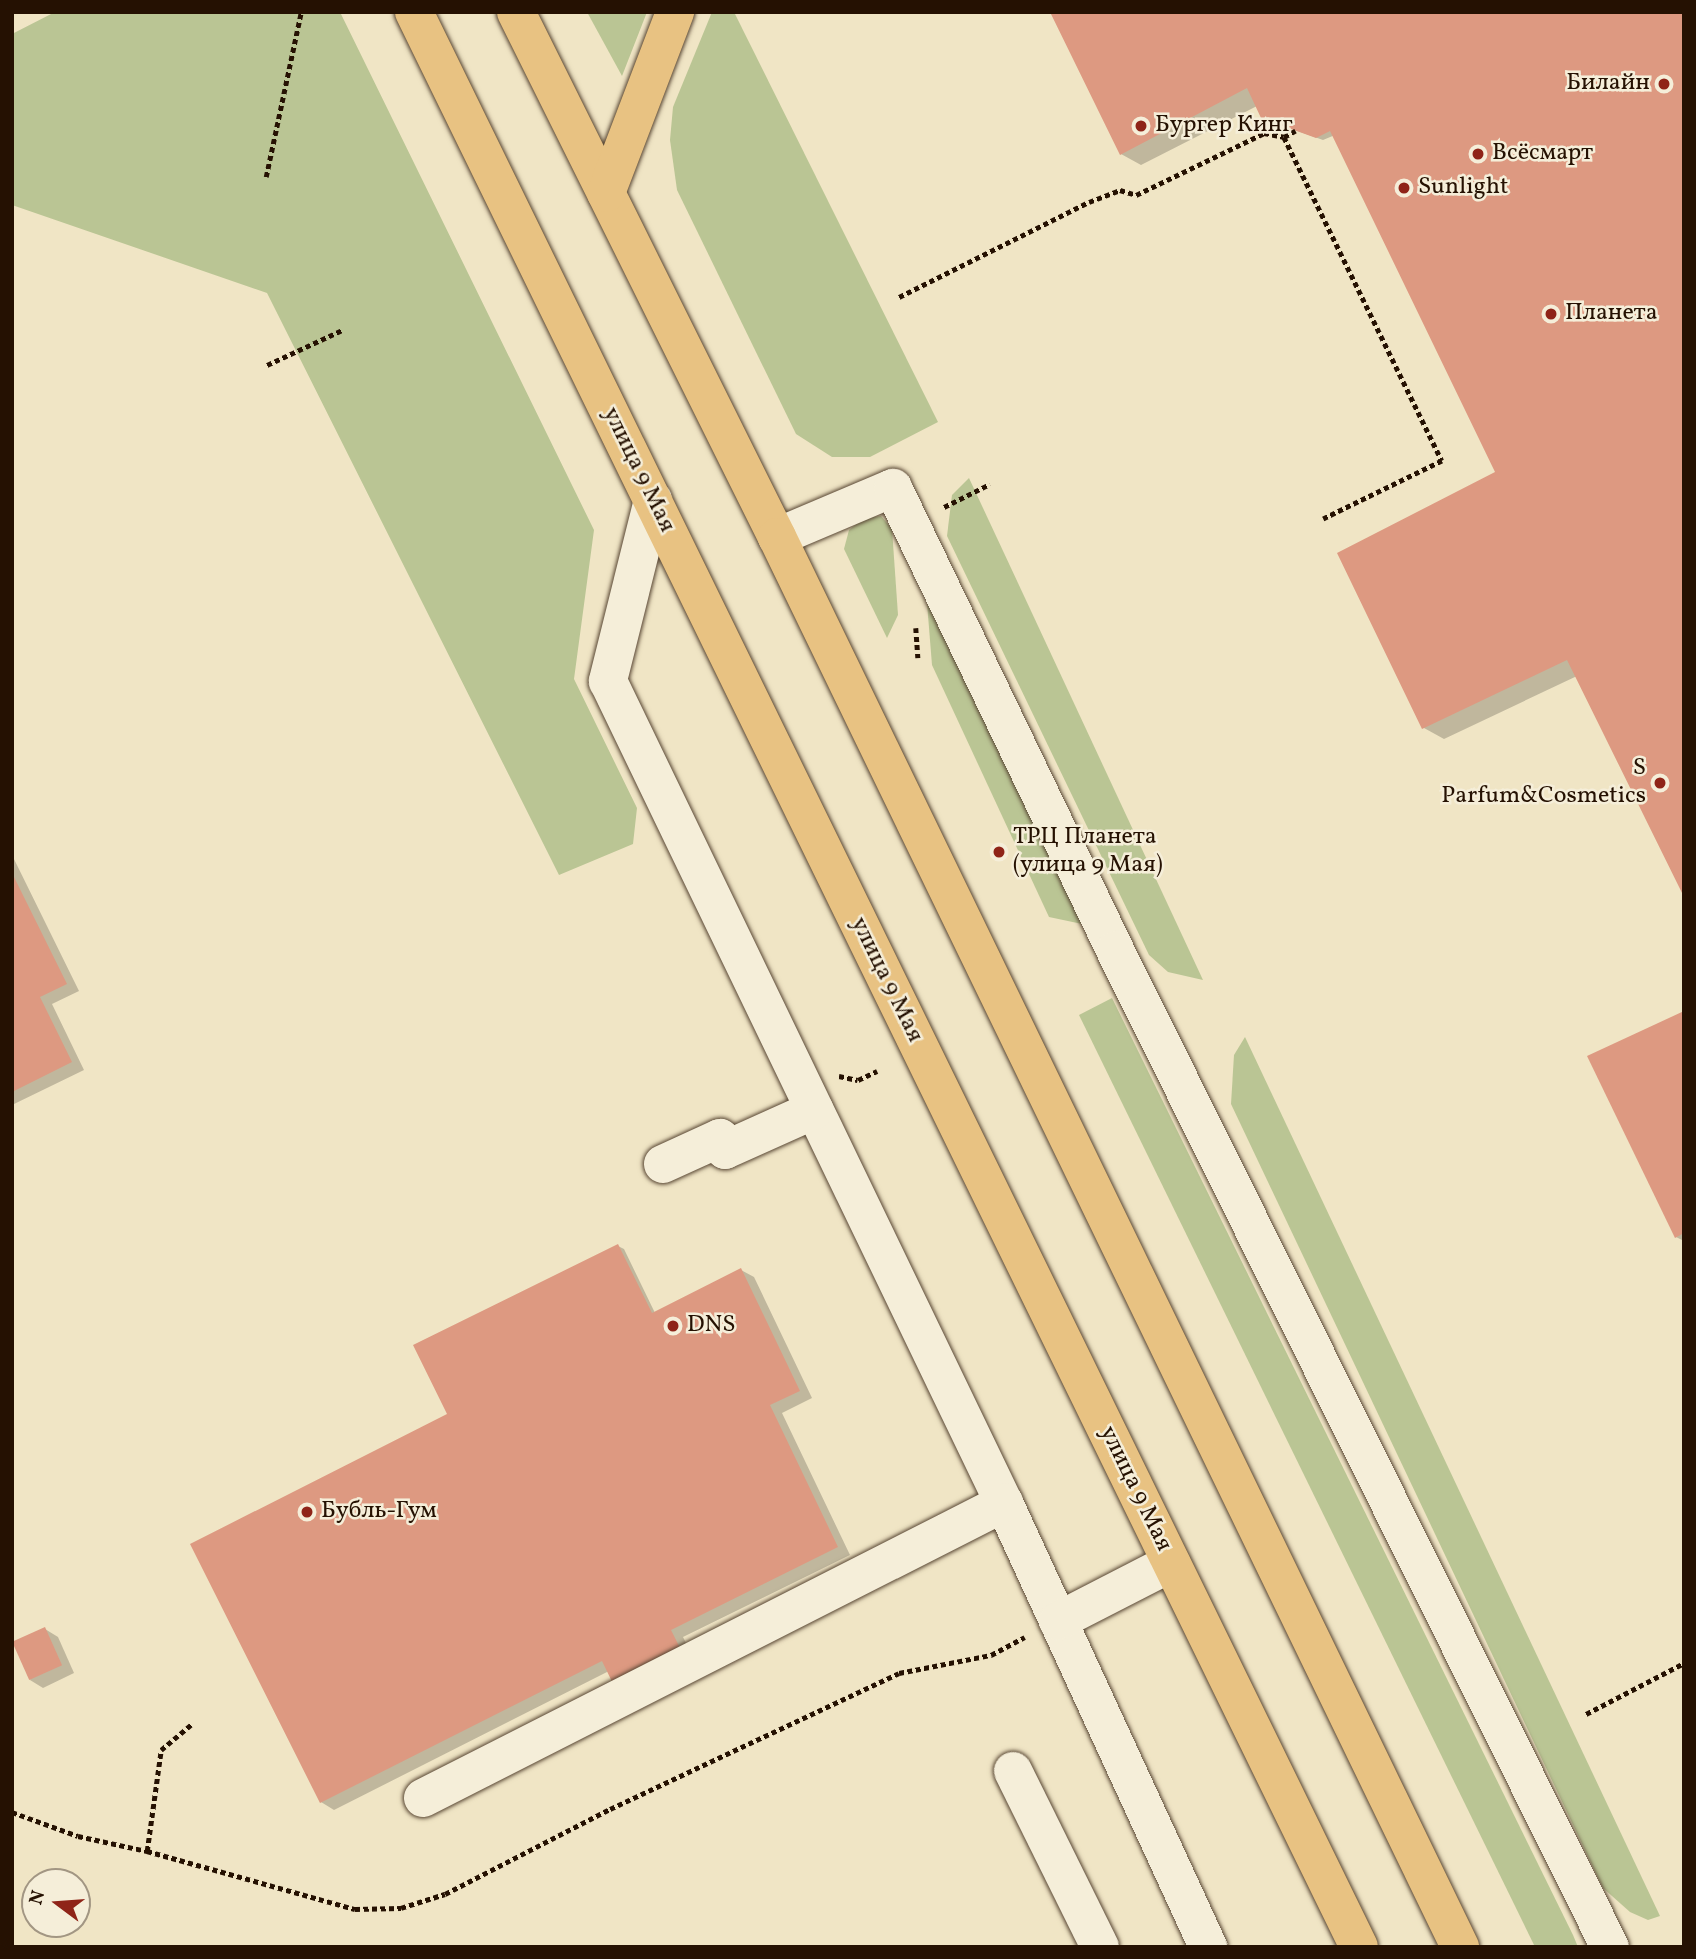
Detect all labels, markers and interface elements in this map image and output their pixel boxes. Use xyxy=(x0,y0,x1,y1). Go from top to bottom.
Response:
place label: Билайн xyxy=(1566,70,1650,98)
marker: Билайн xyxy=(1656,76,1672,92)
place label: Бургер Кинг xyxy=(1155,112,1293,140)
marker: Бургер Кинг xyxy=(1133,118,1149,134)
place label: Всёсмарт xyxy=(1492,140,1593,168)
marker: Всёсмарт xyxy=(1470,146,1486,162)
place label: Sunlight xyxy=(1418,174,1509,202)
marker: Sunlight xyxy=(1396,180,1412,196)
place label: Планета xyxy=(1565,300,1658,328)
marker: Планета xyxy=(1543,306,1559,322)
street label: улица 9 Мая xyxy=(595,403,681,537)
place label: S Parfum&Cosmetics xyxy=(1441,755,1646,811)
marker: S Parfum&Cosmetics xyxy=(1652,775,1668,791)
place label: ТРЦ Планета (улица 9 Мая) xyxy=(1013,824,1163,880)
marker: ТРЦ Планета (улица 9 Мая) xyxy=(991,844,1007,860)
street label: улица 9 Мая xyxy=(843,913,929,1047)
place label: DNS xyxy=(687,1312,736,1340)
marker: DNS xyxy=(665,1318,681,1334)
street label: улица 9 Мая xyxy=(1092,1422,1178,1556)
place label: Бубль-Гум xyxy=(321,1498,437,1526)
marker: Бубль-Гум xyxy=(299,1504,315,1520)
north arrow xyxy=(21,1868,91,1938)
text: N xyxy=(23,1888,52,1908)

